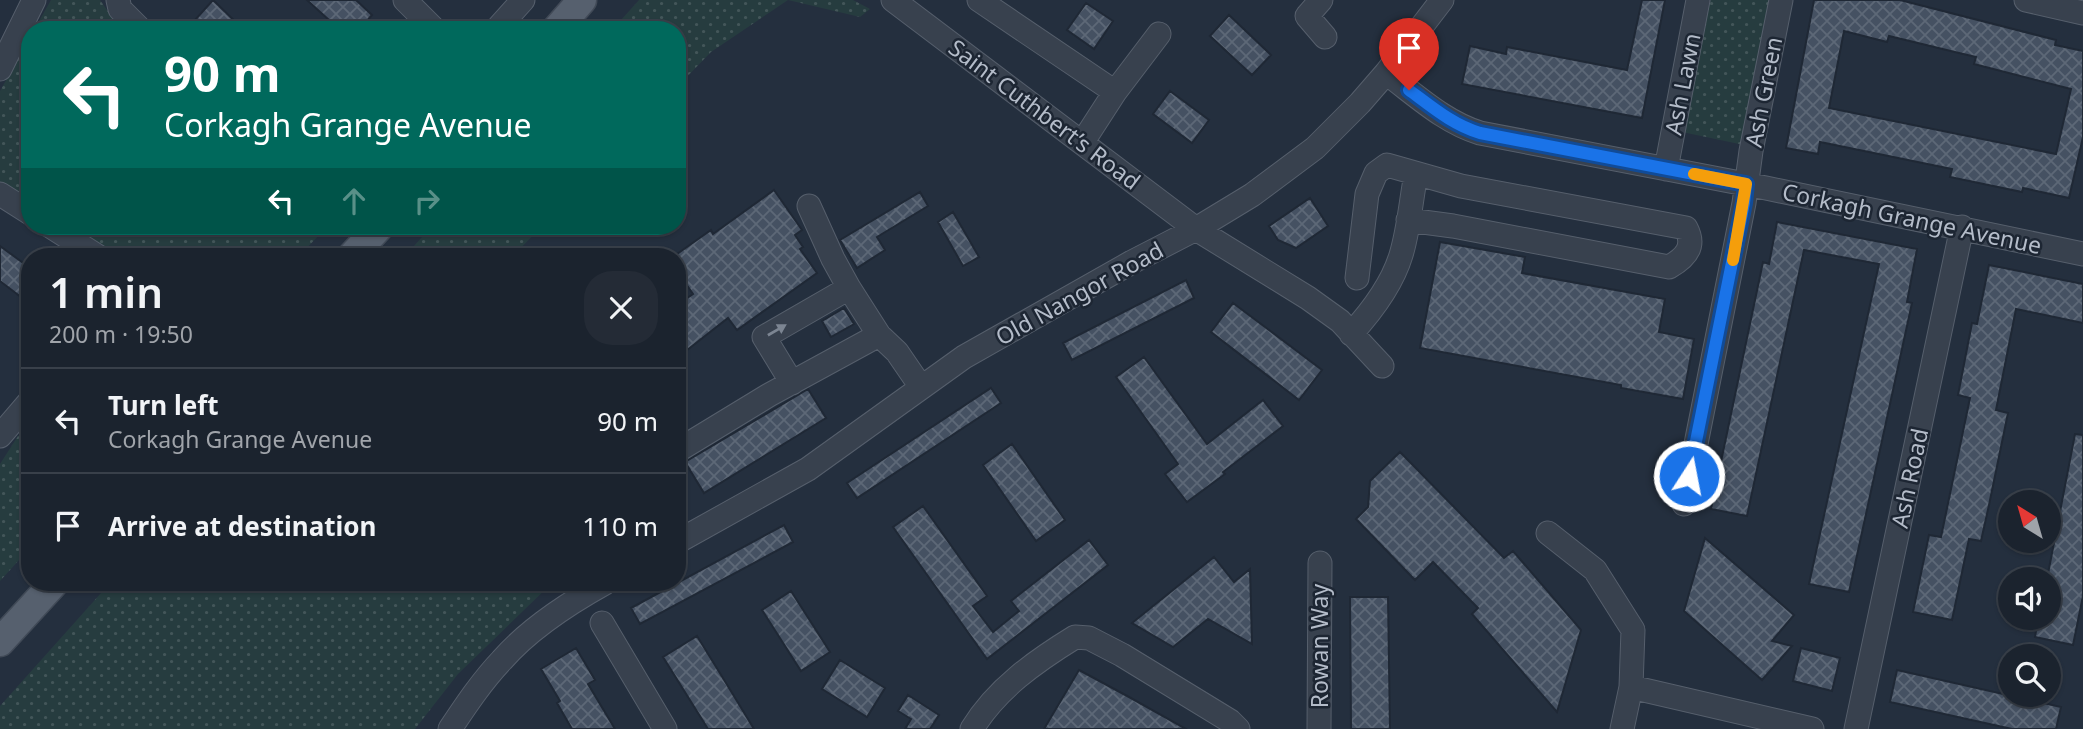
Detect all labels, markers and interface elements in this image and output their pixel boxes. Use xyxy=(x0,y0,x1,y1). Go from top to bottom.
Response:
pin xyxy=(1379,18,1439,90)
icon: arrive xyxy=(1390,29,1428,67)
street label: Ash Lawn xyxy=(1656,30,1708,138)
street label: Saint Cuthbert’s Road xyxy=(943,31,1147,197)
street label: Ash Green xyxy=(1737,34,1789,150)
text: 90 m xyxy=(164,40,281,106)
icon: left xyxy=(49,49,140,140)
text: Corkagh Grange Avenue xyxy=(164,103,532,146)
street label: Corkagh Grange Avenue xyxy=(1779,175,2045,261)
icon: left xyxy=(262,182,300,220)
icon: ahead xyxy=(335,182,373,220)
icon: right xyxy=(408,182,446,220)
street label: Old Nangor Road xyxy=(989,234,1169,352)
text: 1 min xyxy=(49,263,163,320)
button: close xyxy=(584,271,658,345)
text: 200 m · 19:50 xyxy=(49,318,193,350)
one-way arrow xyxy=(768,323,787,336)
text: Turn left xyxy=(108,387,219,423)
icon: left xyxy=(49,402,87,440)
text: 90 m xyxy=(597,403,658,439)
text: Corkagh Grange Avenue xyxy=(108,423,372,455)
street label: Ash Road xyxy=(1883,425,1935,531)
position arrow xyxy=(1652,439,1726,513)
north arrow xyxy=(1998,490,2062,553)
map controls xyxy=(1998,490,2061,707)
icon: arrive xyxy=(49,507,87,545)
text: Arrive at destination xyxy=(108,508,377,544)
text: 110 m xyxy=(582,508,658,544)
button: sound xyxy=(1998,567,2061,630)
street label: Rowan Way xyxy=(1303,583,1335,708)
button: search xyxy=(1998,644,2061,707)

